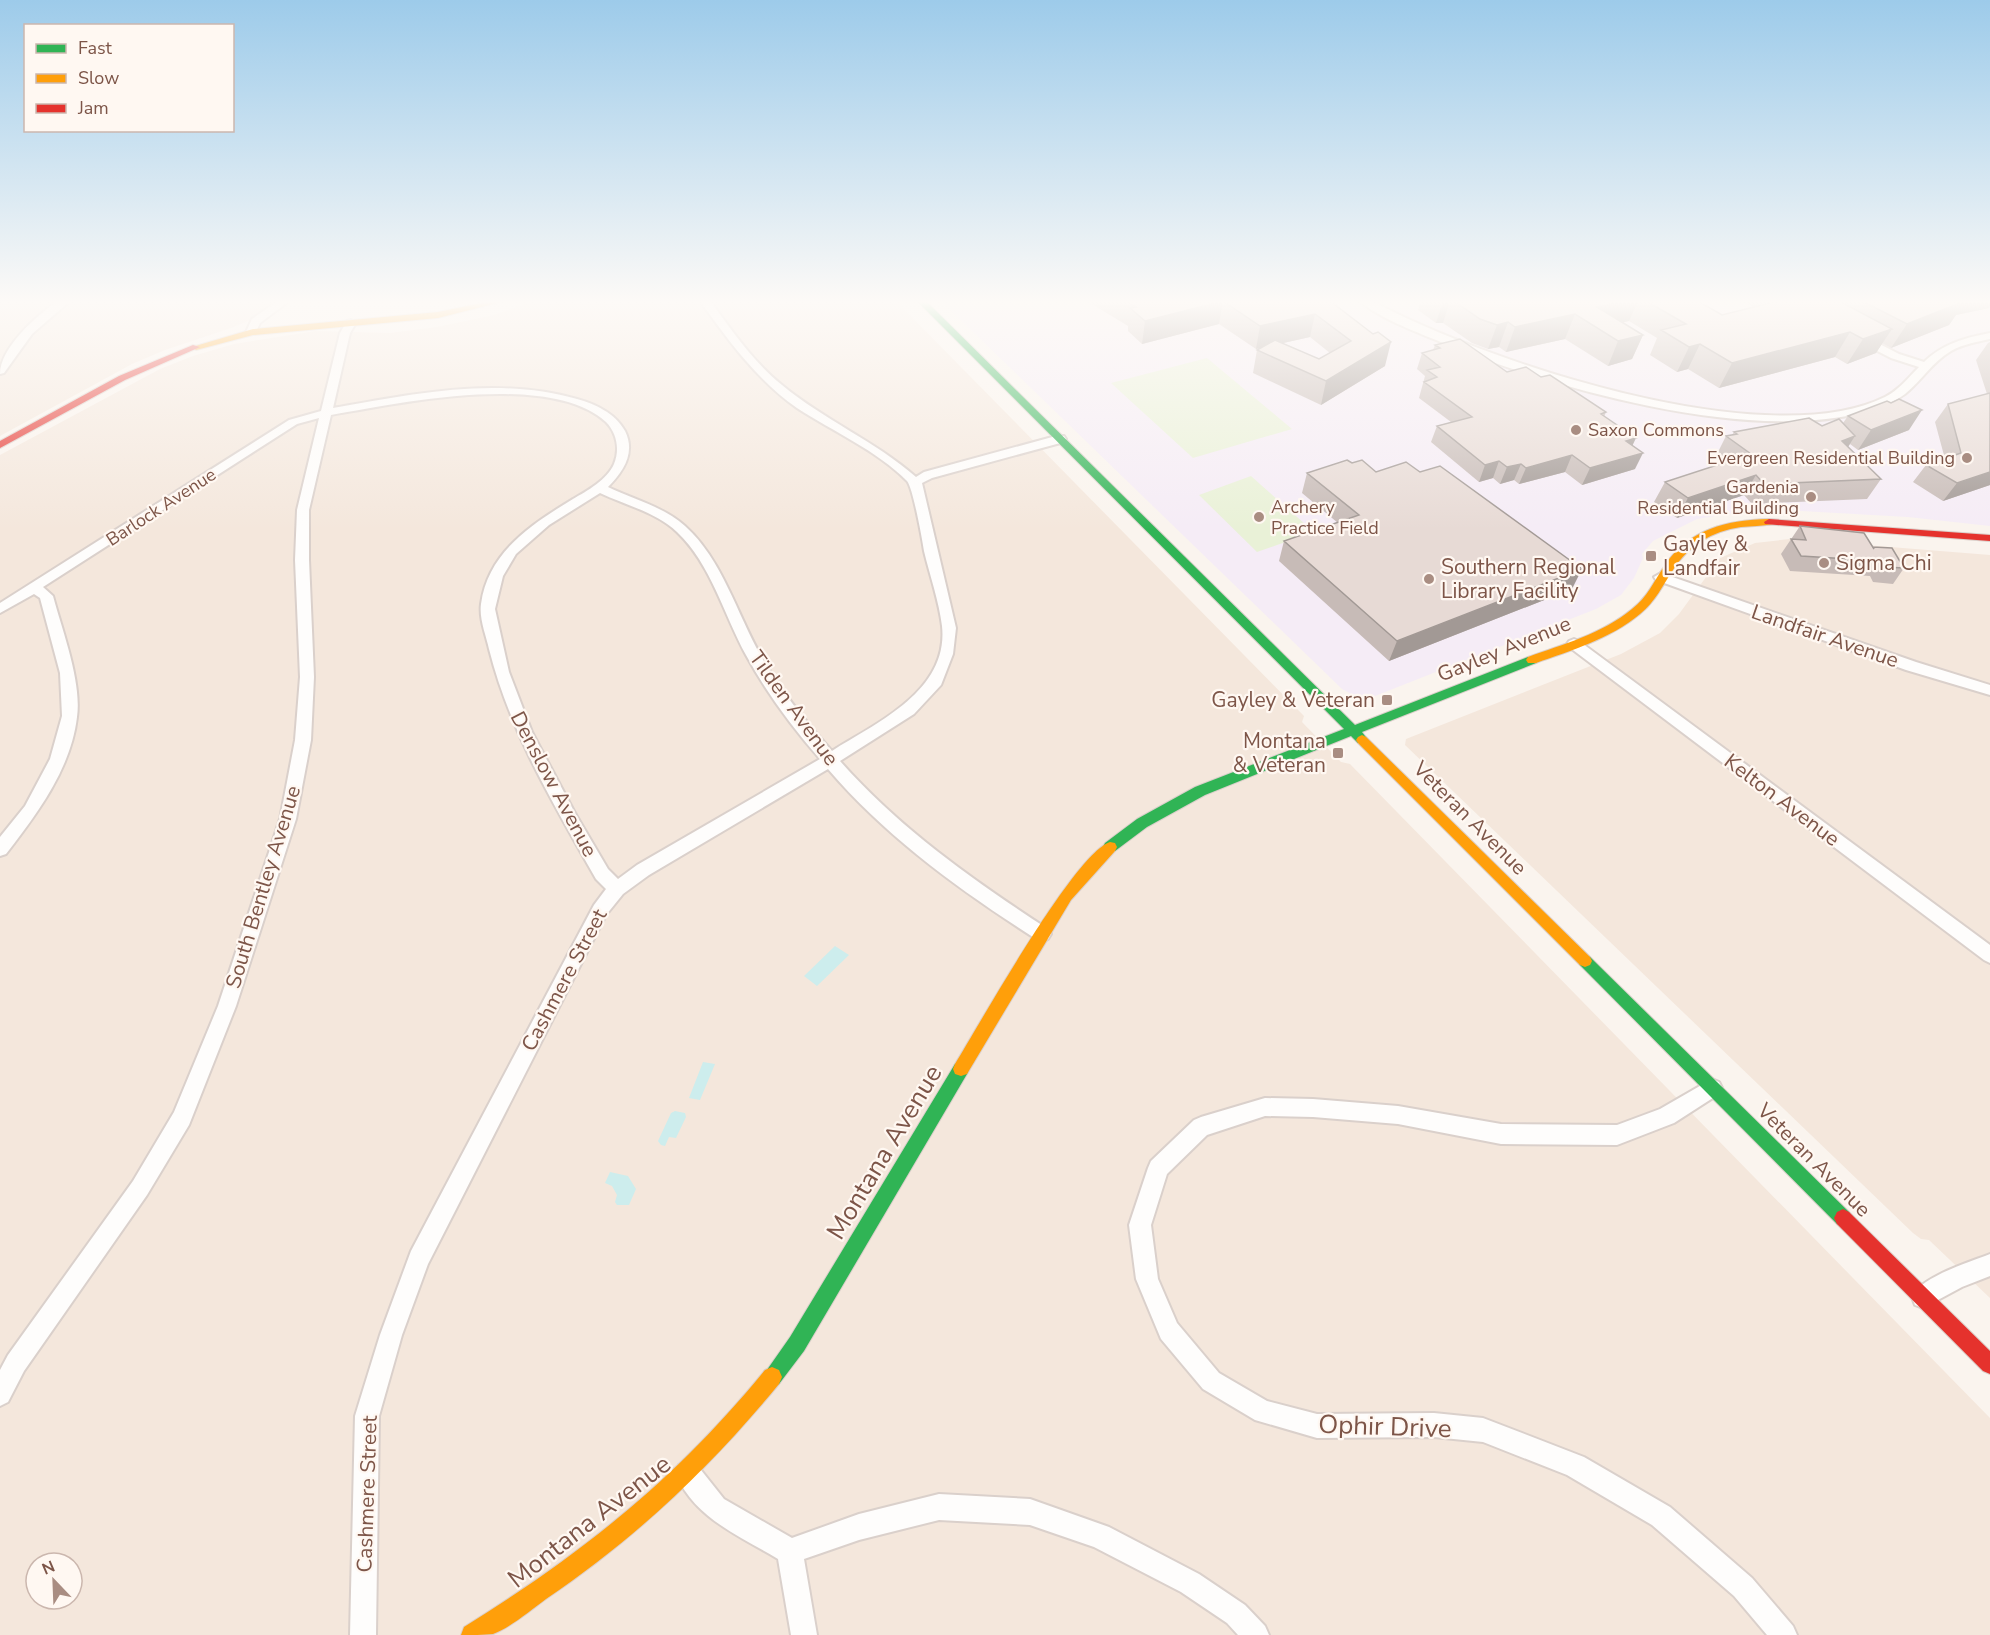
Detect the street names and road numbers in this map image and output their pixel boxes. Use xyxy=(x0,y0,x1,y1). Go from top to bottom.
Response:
street label: Barlock Avenue xyxy=(101,462,221,552)
street label: Landfair Avenue xyxy=(1748,598,1902,674)
street label: Gayley Avenue xyxy=(1433,609,1575,689)
street label: Tilden Avenue xyxy=(743,645,845,771)
street label: Denslow Avenue xyxy=(504,706,604,862)
street label: Kelton Avenue xyxy=(1719,747,1845,853)
street label: Veteran Avenue xyxy=(1406,754,1533,881)
street label: South Bentley Avenue xyxy=(219,782,307,992)
street label: Cashmere Street xyxy=(515,903,614,1056)
street label: Montana Avenue xyxy=(818,1058,950,1246)
street label: Veteran Avenue xyxy=(1750,1096,1877,1223)
street label: Ophir Drive xyxy=(1318,1407,1452,1446)
street label: Cashmere Street xyxy=(350,1414,384,1573)
street label: Montana Avenue xyxy=(500,1447,678,1596)

